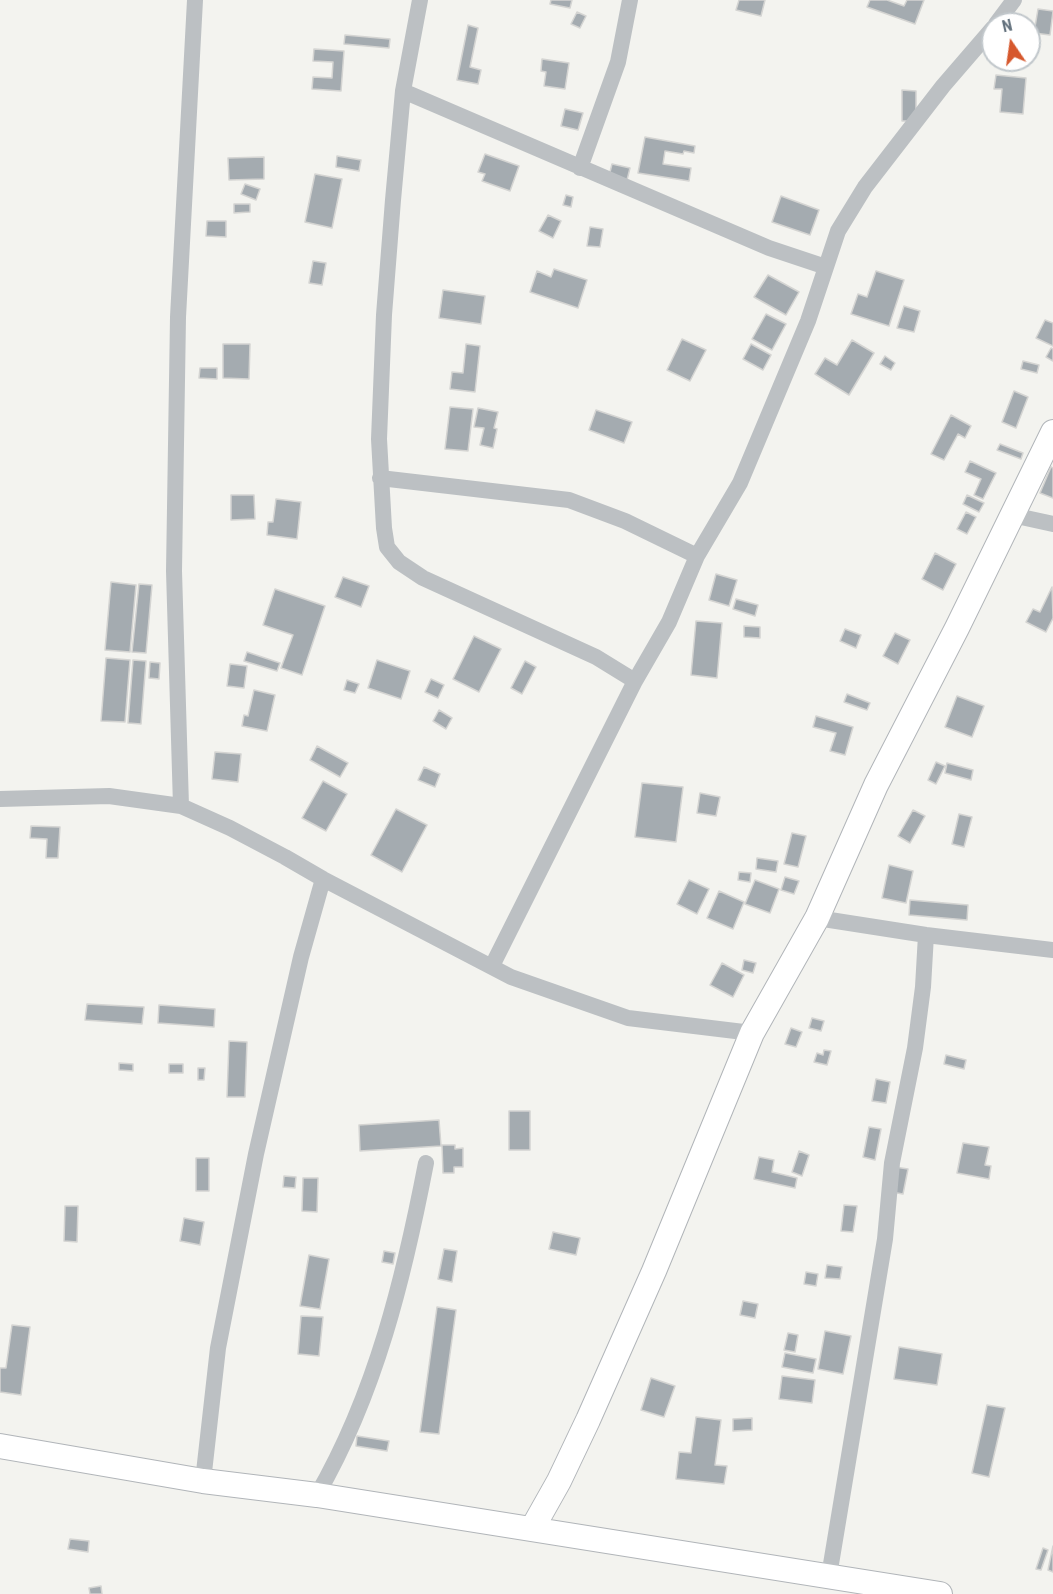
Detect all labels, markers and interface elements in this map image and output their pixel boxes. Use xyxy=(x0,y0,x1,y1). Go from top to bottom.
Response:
north arrow xyxy=(981,12,1041,72)
text: N xyxy=(1000,16,1014,36)

